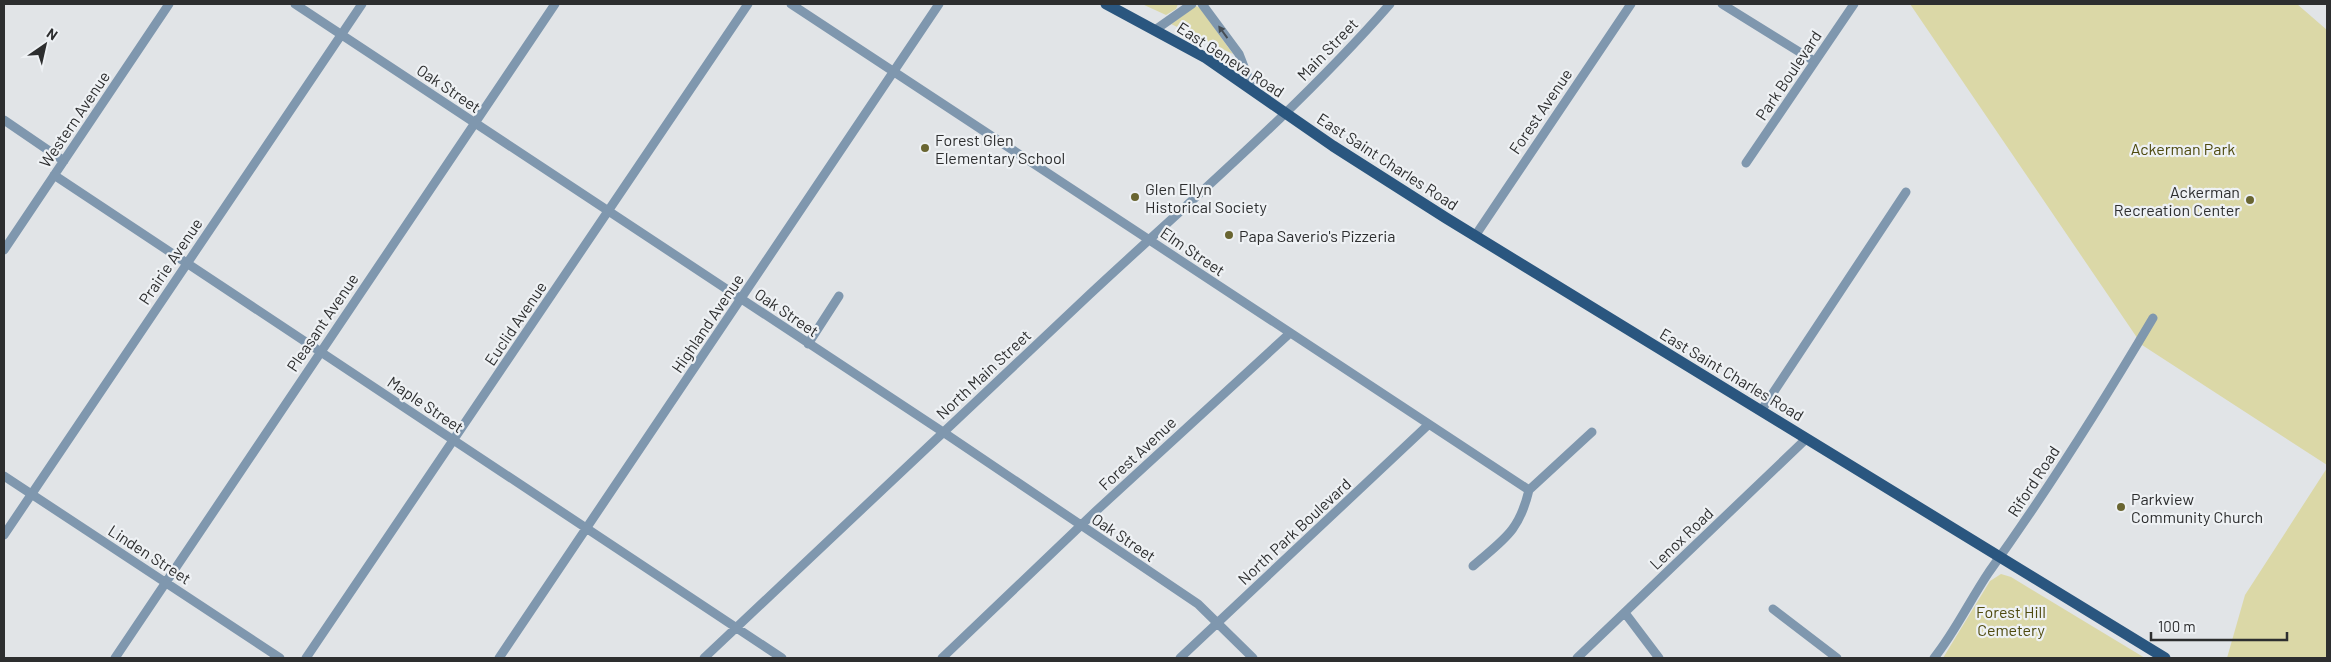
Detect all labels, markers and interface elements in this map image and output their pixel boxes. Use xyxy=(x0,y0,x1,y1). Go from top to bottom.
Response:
street label: Main Street xyxy=(1293,14,1361,84)
street label: East Geneva Road xyxy=(1174,17,1288,101)
north arrow xyxy=(20,20,70,70)
text: N xyxy=(44,24,61,43)
one-way arrow xyxy=(1218,25,1228,38)
street label: Park Boulevard xyxy=(1751,27,1825,123)
street label: Oak Street xyxy=(413,60,485,116)
street label: Forest Avenue xyxy=(1504,65,1576,157)
street label: Western Avenue xyxy=(35,67,113,171)
street label: East Saint Charles Road xyxy=(1314,108,1462,214)
place label: Forest Glen Elementary School xyxy=(935,130,1065,167)
park label: Ackerman Park xyxy=(2131,139,2235,158)
marker: Forest Glen Elementary School xyxy=(919,142,931,154)
place label: Glen Ellyn Historical Society xyxy=(1145,179,1268,216)
place label: Ackerman Recreation Center xyxy=(2114,182,2240,219)
marker: Glen Ellyn Historical Society xyxy=(1129,191,1141,203)
marker: Ackerman Recreation Center xyxy=(2244,194,2256,206)
street label: Prairie Avenue xyxy=(134,214,206,308)
street label: Elm Street xyxy=(1157,223,1229,279)
place label: Papa Saverio's Pizzeria xyxy=(1239,226,1395,245)
marker: Papa Saverio's Pizzeria xyxy=(1223,229,1235,241)
street label: Pleasant Avenue xyxy=(282,269,362,375)
street label: Highland Avenue xyxy=(667,270,747,376)
street label: Euclid Avenue xyxy=(480,277,550,369)
street label: Oak Street xyxy=(751,284,823,340)
street label: East Saint Charles Road xyxy=(1657,324,1807,424)
street label: North Main Street xyxy=(932,325,1034,423)
street label: Maple Street xyxy=(384,372,468,436)
street label: Forest Avenue xyxy=(1094,412,1180,494)
street label: Riford Road xyxy=(2003,442,2063,520)
street label: North Park Boulevard xyxy=(1234,474,1354,588)
place label: Parkview Community Church xyxy=(2131,489,2263,526)
marker: Parkview Community Church xyxy=(2115,501,2127,513)
street label: Lenox Road xyxy=(1645,503,1717,573)
street label: Oak Street xyxy=(1088,509,1160,565)
street label: Linden Street xyxy=(105,520,195,588)
park label: Forest Hill Cemetery xyxy=(1976,602,2046,639)
scale bar xyxy=(2151,610,2287,642)
text: 100 m xyxy=(2158,617,2196,635)

